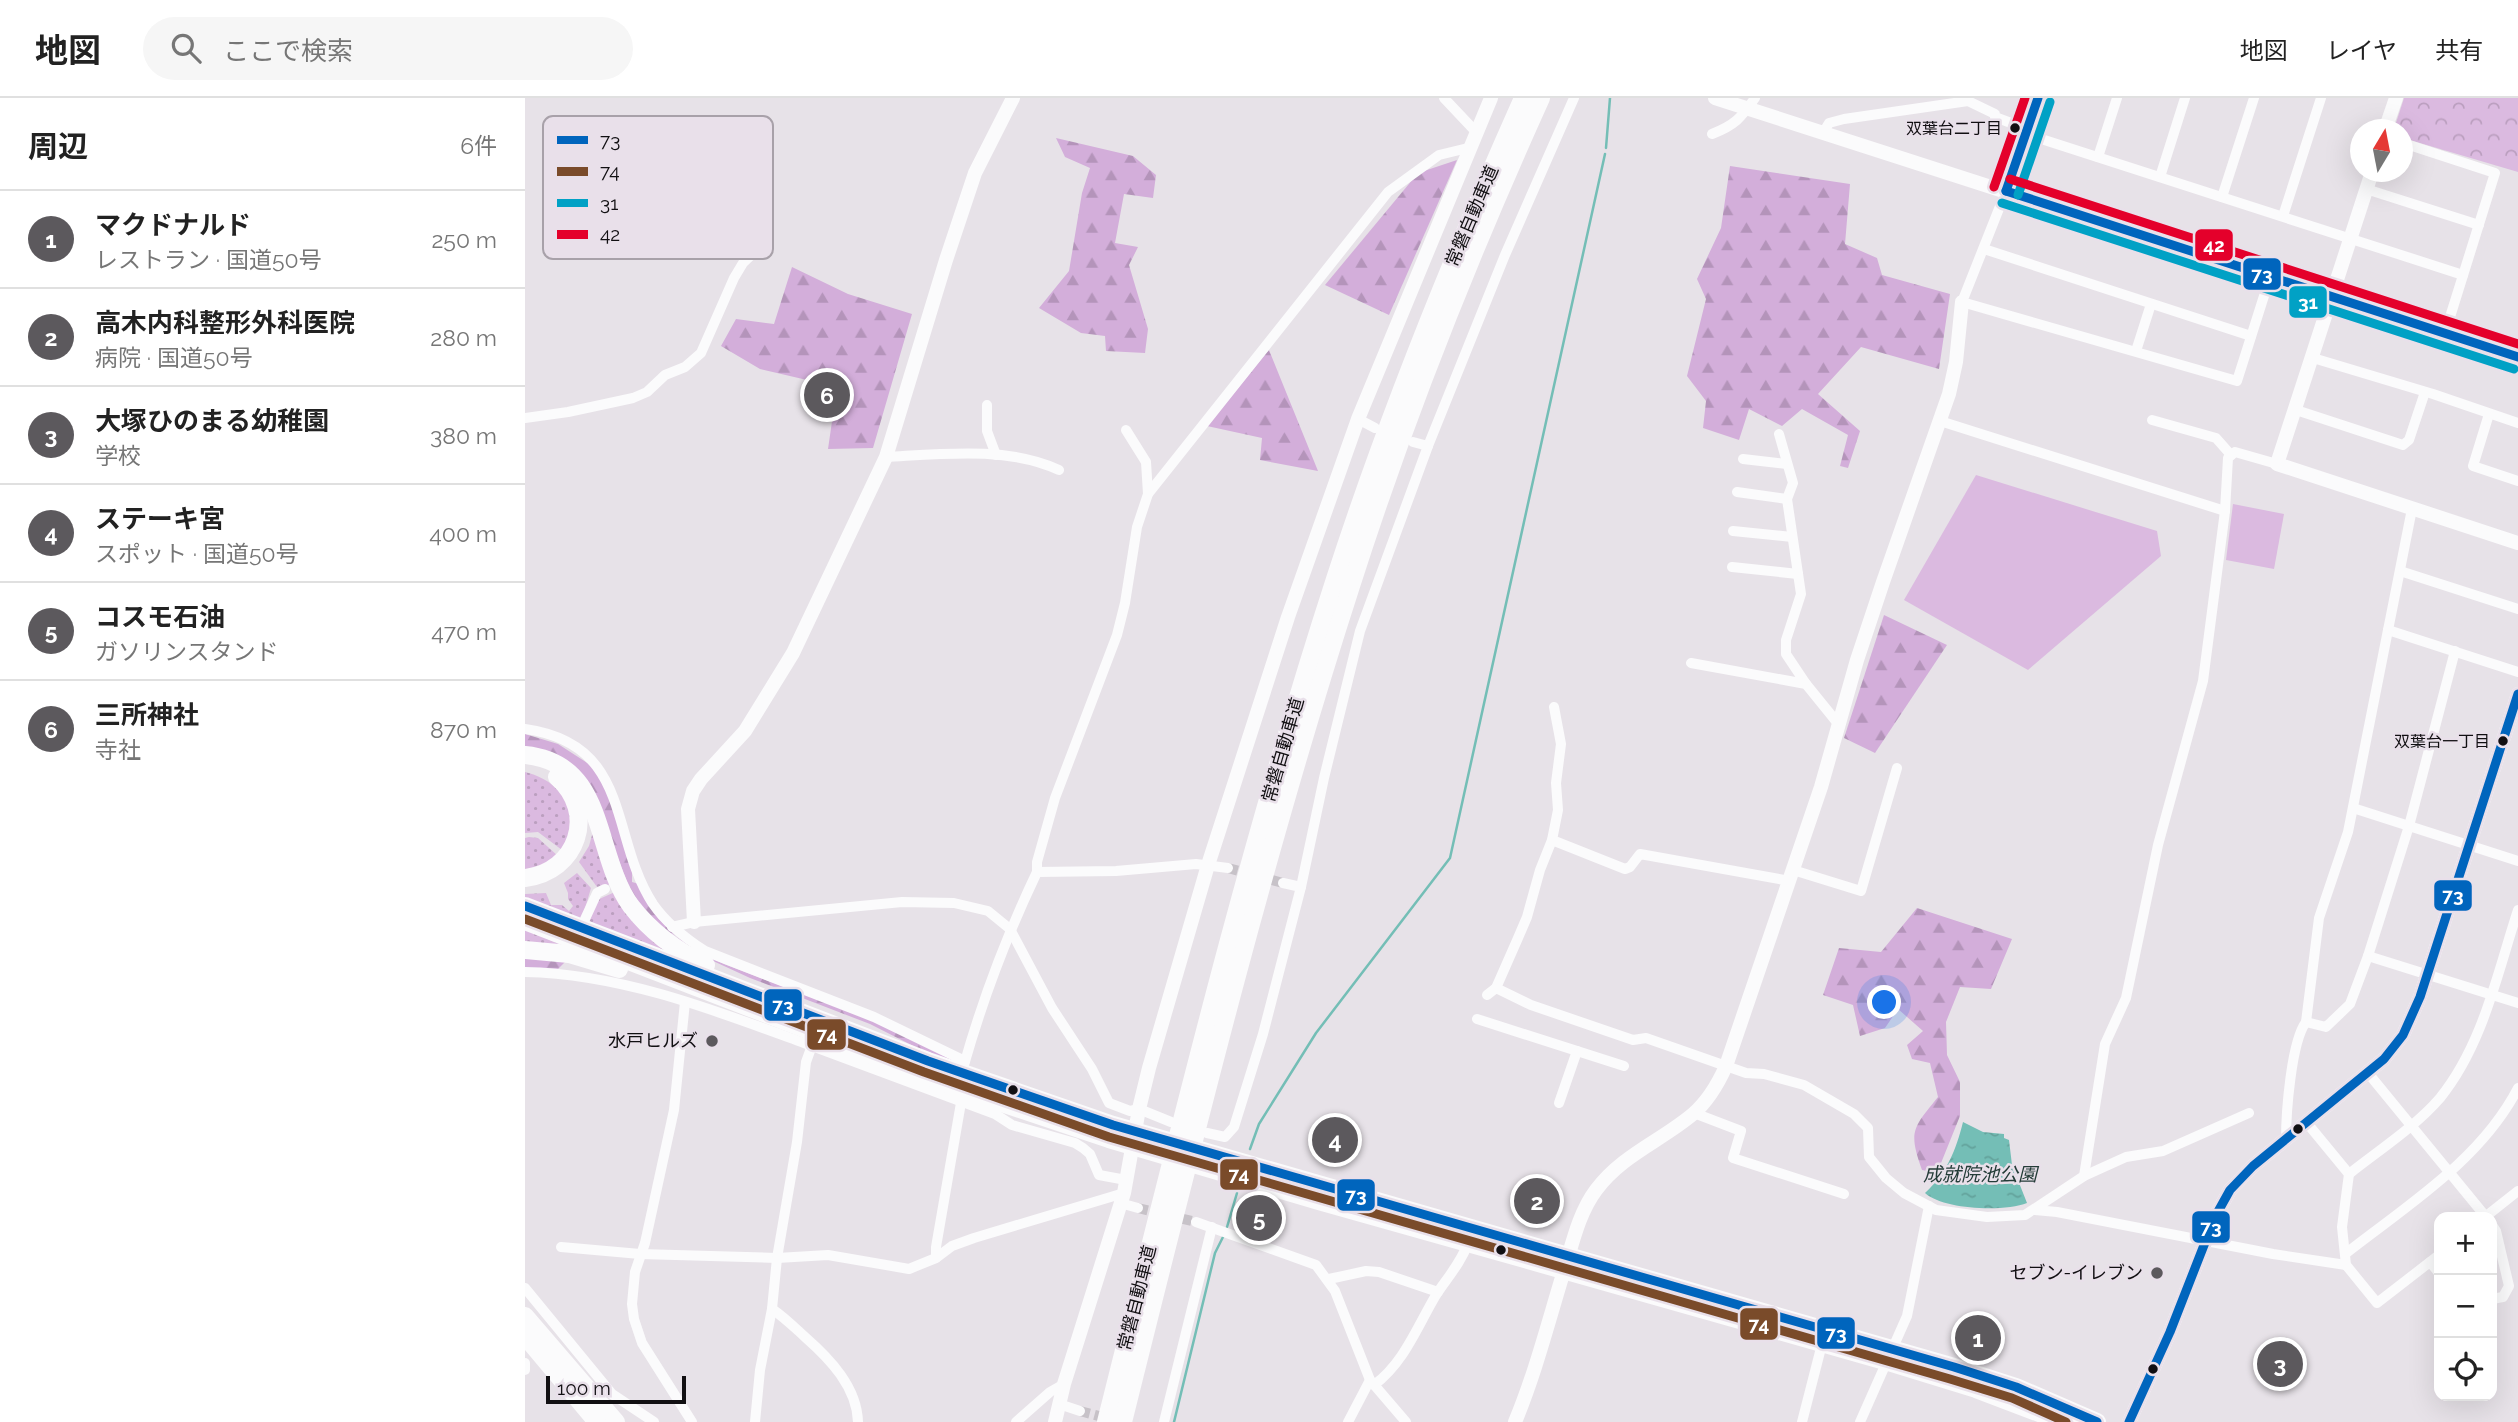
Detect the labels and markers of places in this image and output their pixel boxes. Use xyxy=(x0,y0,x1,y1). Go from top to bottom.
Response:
place label: 双葉台二丁目 xyxy=(1906,119,2002,138)
marker: 双葉台二丁目 xyxy=(2008,121,2022,135)
pin: 6 xyxy=(804,369,850,421)
place label: 双葉台一丁目 xyxy=(2394,732,2490,751)
marker: 双葉台一丁目 xyxy=(2496,734,2510,748)
place label: 水戸ヒルズ xyxy=(608,1030,698,1051)
marker: 水戸ヒルズ xyxy=(704,1033,720,1049)
unlabelled marker xyxy=(1006,1083,1020,1097)
pin: 4 xyxy=(1312,1114,1358,1166)
unlabelled marker xyxy=(2291,1122,2305,1136)
pin: 2 xyxy=(1514,1175,1560,1227)
pin: 5 xyxy=(1236,1192,1282,1244)
unlabelled marker xyxy=(1494,1243,1508,1257)
place label: セブン-イレブン xyxy=(2009,1262,2143,1283)
marker: セブン-イレブン xyxy=(2149,1265,2165,1281)
pin: 1 xyxy=(1955,1312,2001,1364)
pin: 3 xyxy=(2257,1338,2303,1390)
unlabelled marker xyxy=(2146,1362,2160,1376)

